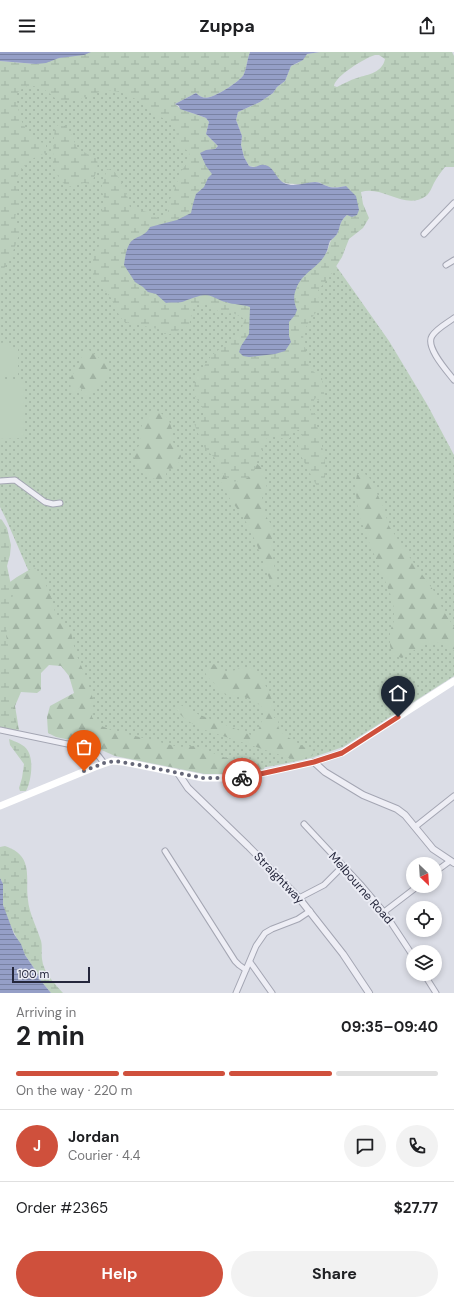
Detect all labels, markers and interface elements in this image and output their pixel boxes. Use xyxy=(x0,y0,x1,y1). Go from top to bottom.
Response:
text: Zuppa xyxy=(199,14,255,38)
icon: menu xyxy=(16,15,38,37)
icon: share xyxy=(416,15,438,37)
pin xyxy=(381,676,415,717)
icon: home xyxy=(387,682,409,704)
pin xyxy=(67,730,101,771)
icon: bag xyxy=(73,736,95,758)
courier xyxy=(222,758,262,798)
icon: bike xyxy=(231,767,253,789)
street label: Straightway xyxy=(250,849,308,907)
street label: Melbourne Road xyxy=(325,849,397,927)
north arrow xyxy=(406,857,442,893)
map controls xyxy=(406,857,442,981)
button: locate xyxy=(406,901,442,937)
button: layers xyxy=(406,945,442,981)
scale bar xyxy=(12,965,90,984)
text: 100 m xyxy=(18,967,49,981)
text: Arriving in xyxy=(16,1004,76,1021)
text: 09:35–09:40 xyxy=(341,1017,438,1037)
text: 2 min xyxy=(16,1019,85,1053)
text: On the way · 220 m xyxy=(16,1082,132,1099)
button: chat xyxy=(344,1125,386,1167)
button: phone xyxy=(396,1125,438,1167)
text: Jordan xyxy=(68,1127,119,1147)
text: J xyxy=(33,1136,41,1156)
text: Courier · 4.4 xyxy=(68,1147,140,1164)
text: Order #2365 xyxy=(16,1198,108,1218)
text: $27.77 xyxy=(394,1198,438,1218)
button: Help xyxy=(16,1251,223,1297)
button: Share xyxy=(231,1251,438,1297)

